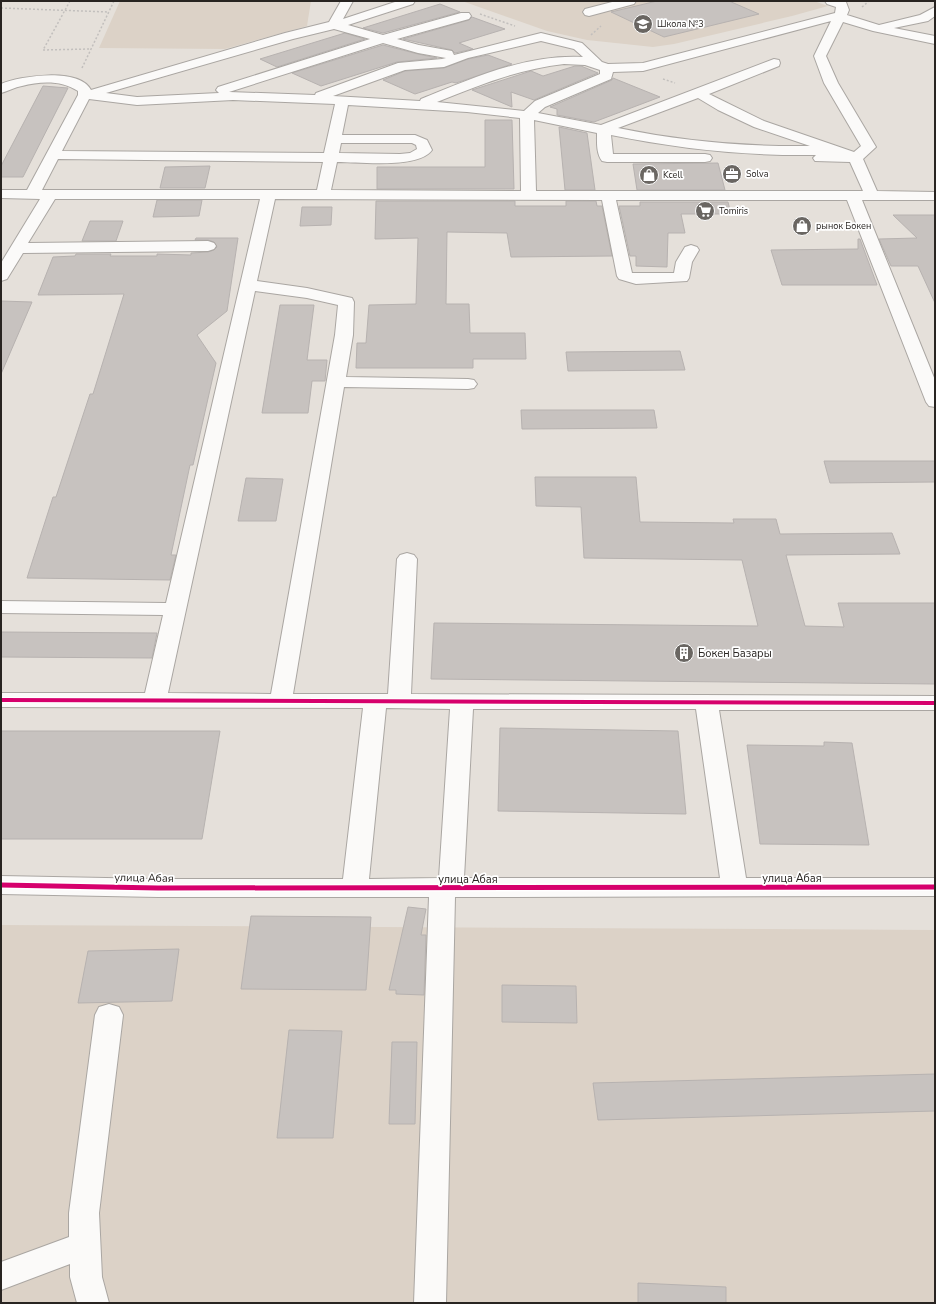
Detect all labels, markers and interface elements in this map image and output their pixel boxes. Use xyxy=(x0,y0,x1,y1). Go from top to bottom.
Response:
school or university icon: Школа №3 xyxy=(632,13,654,35)
place label: Школа №3 xyxy=(657,18,704,30)
office icon: Solva xyxy=(721,163,743,185)
shop icon: Kcell xyxy=(638,164,660,186)
place label: Solva xyxy=(746,168,769,180)
place label: Kcell xyxy=(663,169,683,181)
supermarket icon: Tomiris xyxy=(694,200,716,222)
place label: Tomiris xyxy=(719,205,748,217)
shop icon: рынок Бокен xyxy=(791,215,813,237)
place label: рынок Бокен xyxy=(816,220,871,232)
building icon: Бокен Базары xyxy=(673,642,695,664)
place label: Бокен Базары xyxy=(698,646,772,661)
street label: улица Абая xyxy=(114,870,174,886)
street label: улица Абая xyxy=(762,871,822,886)
street label: улица Абая xyxy=(438,872,498,887)

